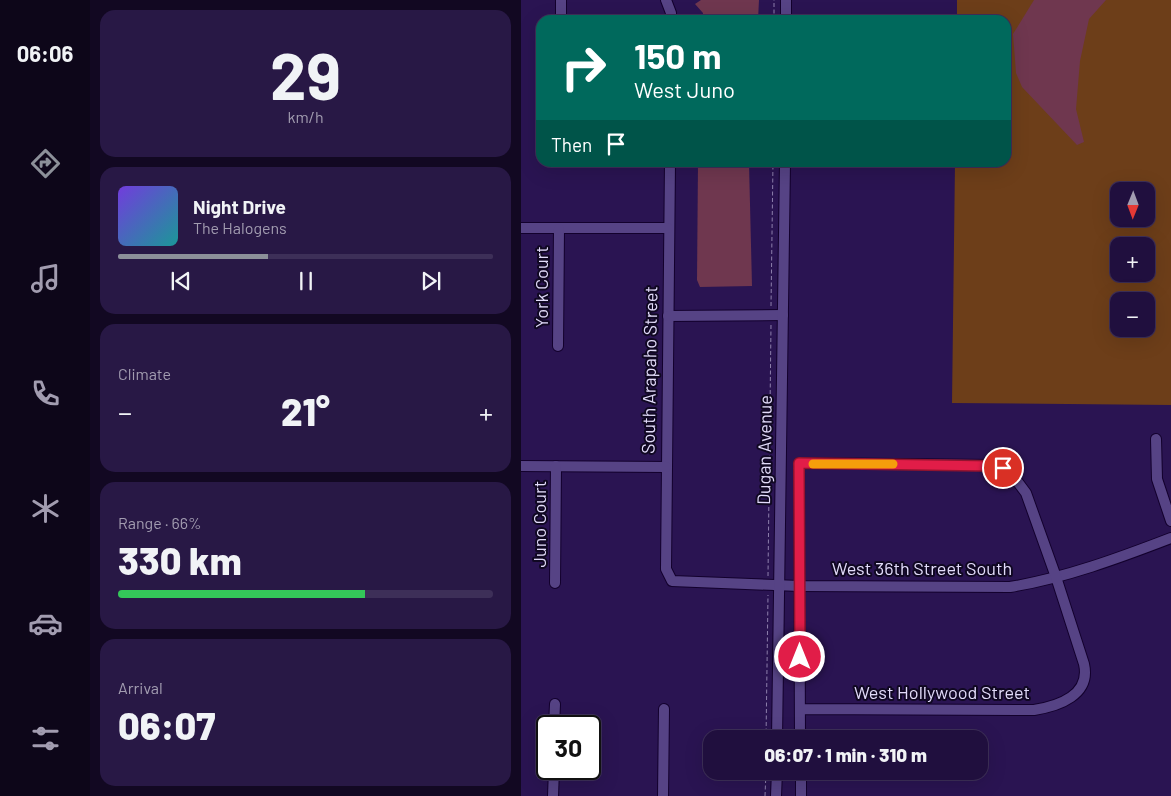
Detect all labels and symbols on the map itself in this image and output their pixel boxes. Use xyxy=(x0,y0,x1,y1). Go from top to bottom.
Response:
north arrow xyxy=(1110,182,1155,228)
street label: York Court xyxy=(530,246,552,328)
street label: South Arapaho Street xyxy=(637,286,661,454)
street label: Dugan Avenue xyxy=(752,395,776,505)
pin xyxy=(982,447,1024,489)
street label: Juno Court xyxy=(528,481,550,567)
street label: West 36th Street South xyxy=(832,557,1012,579)
position arrow xyxy=(773,630,825,682)
street label: West Hollywood Street xyxy=(854,681,1030,703)
speed limit sign: 30 xyxy=(536,715,601,780)

